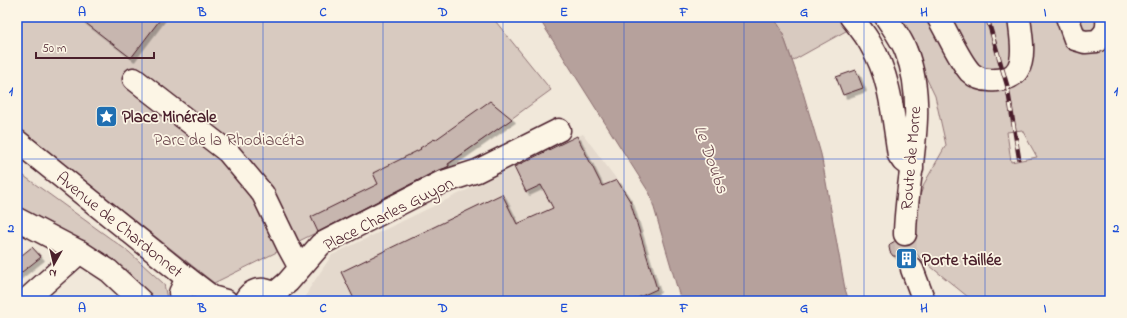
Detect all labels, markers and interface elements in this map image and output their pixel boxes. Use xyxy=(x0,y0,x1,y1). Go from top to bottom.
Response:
text: A xyxy=(78,3,86,22)
text: B xyxy=(197,3,207,22)
text: C xyxy=(319,3,327,22)
text: D xyxy=(437,3,448,22)
text: E xyxy=(560,3,568,22)
text: F xyxy=(679,3,689,22)
text: G xyxy=(800,3,808,22)
text: H xyxy=(920,3,928,22)
text: I xyxy=(1043,3,1047,22)
scale bar xyxy=(36,34,154,60)
text: 50 m xyxy=(42,40,66,58)
text: 1 xyxy=(9,82,14,101)
text: 1 xyxy=(1114,82,1119,101)
place icon: Place Minérale xyxy=(93,103,119,129)
place label: Place Minérale xyxy=(122,105,218,130)
street label: Route de Morre xyxy=(894,105,929,211)
water label: Le Doubs xyxy=(686,122,735,198)
park label: Parc de la Rhodiacéta xyxy=(154,128,304,153)
street label: Avenue de Chardonnet xyxy=(50,166,188,284)
street label: Place Charles Guyon xyxy=(319,171,459,259)
text: 2 xyxy=(7,219,15,238)
text: 2 xyxy=(1112,219,1120,238)
north arrow xyxy=(34,244,74,284)
building icon: Porte taillée xyxy=(894,246,920,272)
place label: Porte taillée xyxy=(922,248,1003,273)
text: N xyxy=(48,264,58,281)
text: A xyxy=(78,299,86,318)
text: B xyxy=(197,299,207,318)
text: C xyxy=(319,299,327,318)
text: D xyxy=(437,299,448,318)
text: E xyxy=(560,299,568,318)
text: F xyxy=(679,299,689,318)
text: G xyxy=(800,299,808,318)
text: H xyxy=(920,299,928,318)
text: I xyxy=(1043,299,1047,318)

